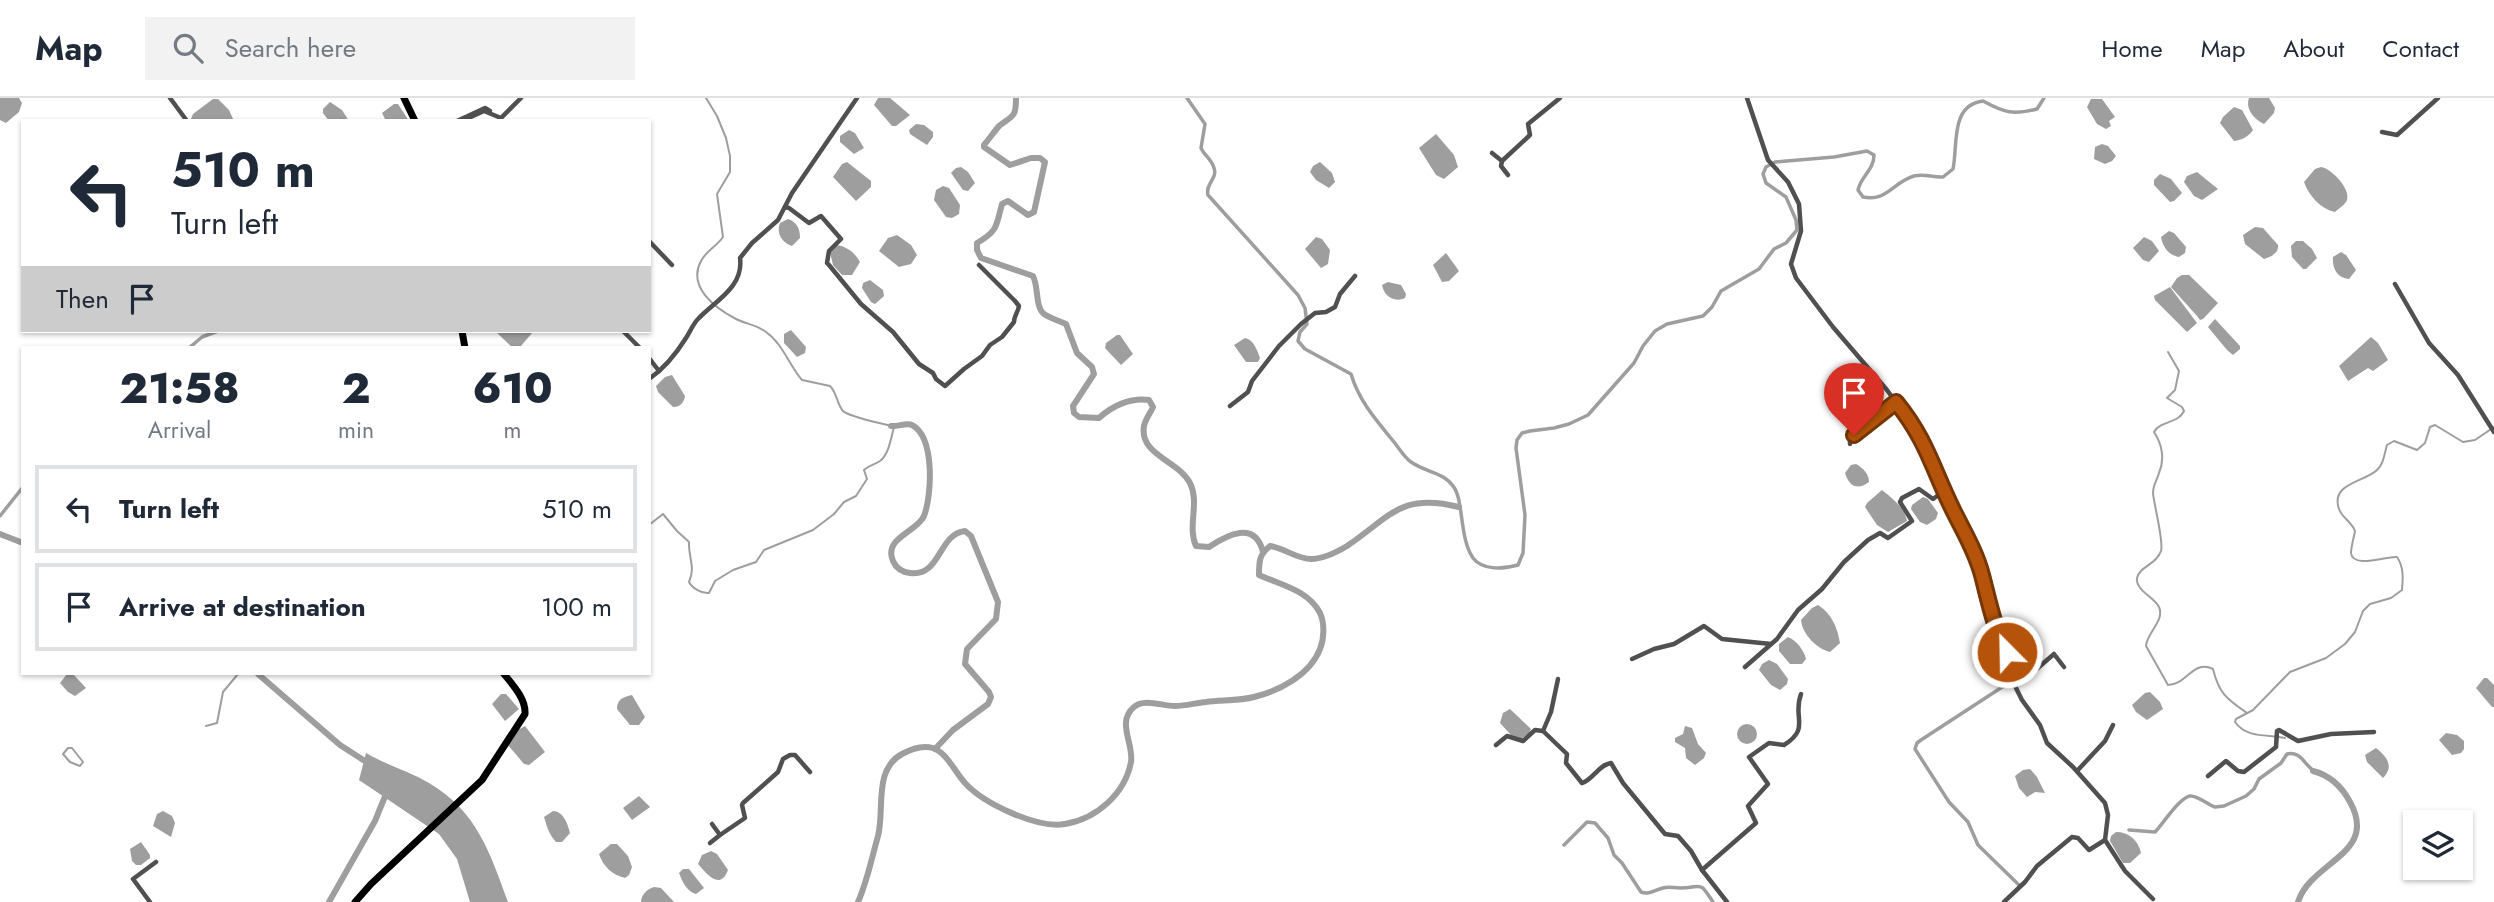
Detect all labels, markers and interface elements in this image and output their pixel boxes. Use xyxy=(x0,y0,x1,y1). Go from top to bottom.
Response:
search box xyxy=(145,17,635,80)
text: Map xyxy=(35,25,103,72)
icon: search xyxy=(169,29,207,67)
text: Search here xyxy=(225,29,356,67)
text: Home xyxy=(2101,31,2163,66)
text: Map xyxy=(2201,31,2245,66)
text: About xyxy=(2283,31,2344,66)
text: Contact xyxy=(2382,31,2459,66)
text: 510 m xyxy=(171,135,315,205)
icon: left xyxy=(56,147,147,238)
text: Turn left xyxy=(171,200,278,246)
text: Then xyxy=(56,280,109,318)
icon: arrive xyxy=(123,280,161,318)
text: 21:58 xyxy=(119,358,240,419)
text: 2 xyxy=(342,358,370,419)
text: 610 xyxy=(473,358,553,419)
pin xyxy=(1824,363,1884,435)
icon: arrive xyxy=(1835,374,1873,412)
text: Arrival xyxy=(148,413,211,447)
text: min xyxy=(338,413,374,447)
text: m xyxy=(504,413,521,447)
icon: left xyxy=(60,490,98,528)
text: Turn left xyxy=(119,490,219,528)
text: 510 m xyxy=(542,490,612,528)
icon: arrive xyxy=(60,588,98,626)
text: Arrive at destination xyxy=(119,588,366,626)
text: 100 m xyxy=(541,588,612,626)
position arrow xyxy=(1970,615,2044,689)
map controls xyxy=(2403,810,2473,880)
button: layers xyxy=(2403,810,2473,880)

